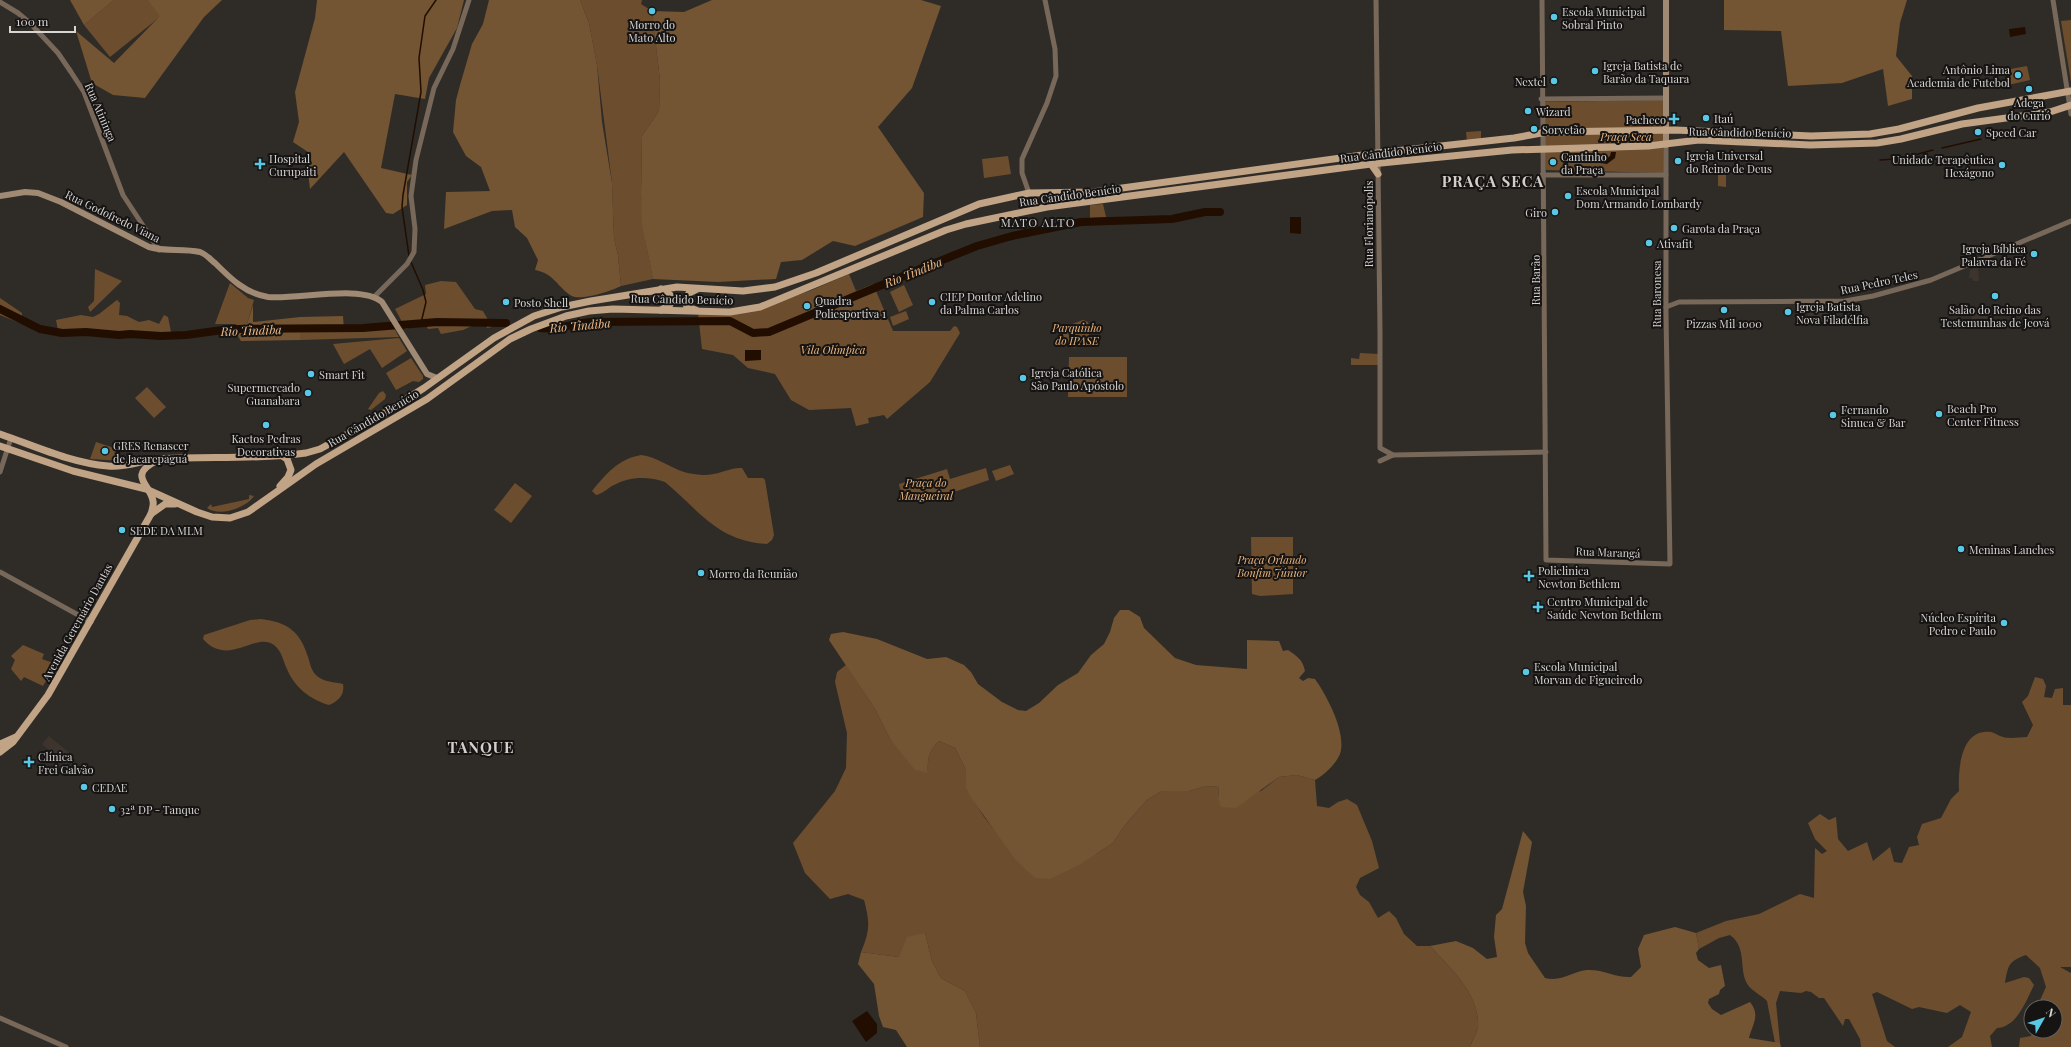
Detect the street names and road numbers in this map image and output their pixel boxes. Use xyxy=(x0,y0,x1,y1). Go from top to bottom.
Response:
street label: Rua Atininga xyxy=(82,80,120,144)
street label: Rua Cândido Benício xyxy=(1688,124,1792,140)
street label: Rua Cândido Benício xyxy=(1339,138,1443,166)
street label: Rua Cândido Benício xyxy=(1018,180,1122,210)
street label: Rua Florianópolis xyxy=(1361,181,1376,267)
street label: Rua Godofredo Viana xyxy=(63,186,163,246)
street label: Rua Barão xyxy=(1528,255,1543,305)
street label: Rua Baronesa xyxy=(1649,260,1664,328)
street label: Rua Pedro Teles xyxy=(1839,266,1919,297)
street label: Rua Cândido Benício xyxy=(630,291,734,307)
street label: Rua Cândido Benício xyxy=(325,386,421,450)
street label: Rua Marangá xyxy=(1575,543,1641,561)
street label: Avenida Geremário Dantas xyxy=(38,561,116,684)

